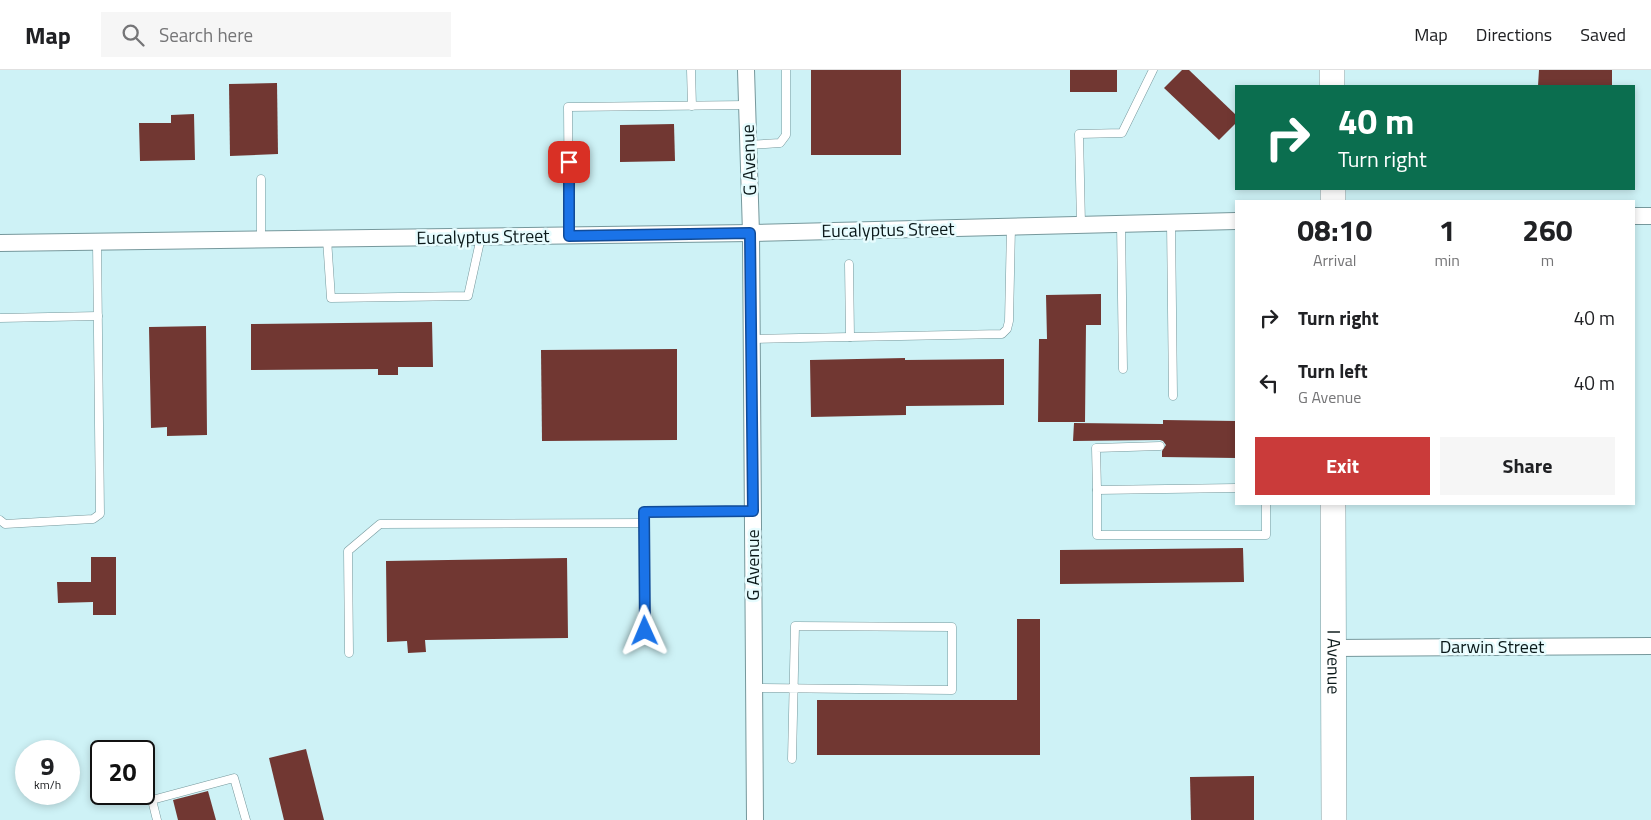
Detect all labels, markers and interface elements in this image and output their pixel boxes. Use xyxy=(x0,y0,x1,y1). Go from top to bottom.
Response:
search box xyxy=(101,12,451,57)
text: Map xyxy=(25,17,71,53)
text: Search here xyxy=(159,20,253,49)
icon: search xyxy=(119,21,147,49)
text: Map xyxy=(1414,21,1448,48)
text: Directions xyxy=(1476,21,1552,48)
text: Saved xyxy=(1580,21,1626,48)
text: 40 m xyxy=(1338,94,1414,148)
icon: right xyxy=(1255,105,1320,170)
street label: G Avenue xyxy=(734,124,763,196)
pin xyxy=(548,141,590,183)
text: Turn right xyxy=(1338,142,1427,176)
icon: arrive xyxy=(555,148,583,176)
text: 08:10 xyxy=(1297,207,1372,253)
text: 1 xyxy=(1439,207,1456,253)
text: 260 xyxy=(1522,207,1573,253)
street label: Eucalyptus Street xyxy=(821,215,955,244)
street label: Eucalyptus Street xyxy=(416,222,550,251)
text: Arrival xyxy=(1313,248,1356,272)
text: min xyxy=(1434,248,1460,272)
text: m xyxy=(1541,248,1554,272)
text: Turn right xyxy=(1298,303,1379,332)
text: 40 m xyxy=(1574,303,1615,332)
icon: right xyxy=(1255,304,1283,332)
text: Turn left xyxy=(1298,356,1368,385)
text: 40 m xyxy=(1574,368,1615,397)
icon: left xyxy=(1255,369,1283,397)
text: G Avenue xyxy=(1298,385,1361,409)
button: Exit xyxy=(1255,437,1430,495)
button: Share xyxy=(1440,437,1615,495)
street label: G Avenue xyxy=(739,529,766,601)
position arrow xyxy=(618,604,670,656)
street label: I Avenue xyxy=(1320,630,1348,694)
street label: Darwin Street xyxy=(1440,633,1545,660)
speed limit sign: 20 xyxy=(90,740,155,805)
text: 9 xyxy=(40,747,55,785)
text: km/h xyxy=(34,775,61,794)

